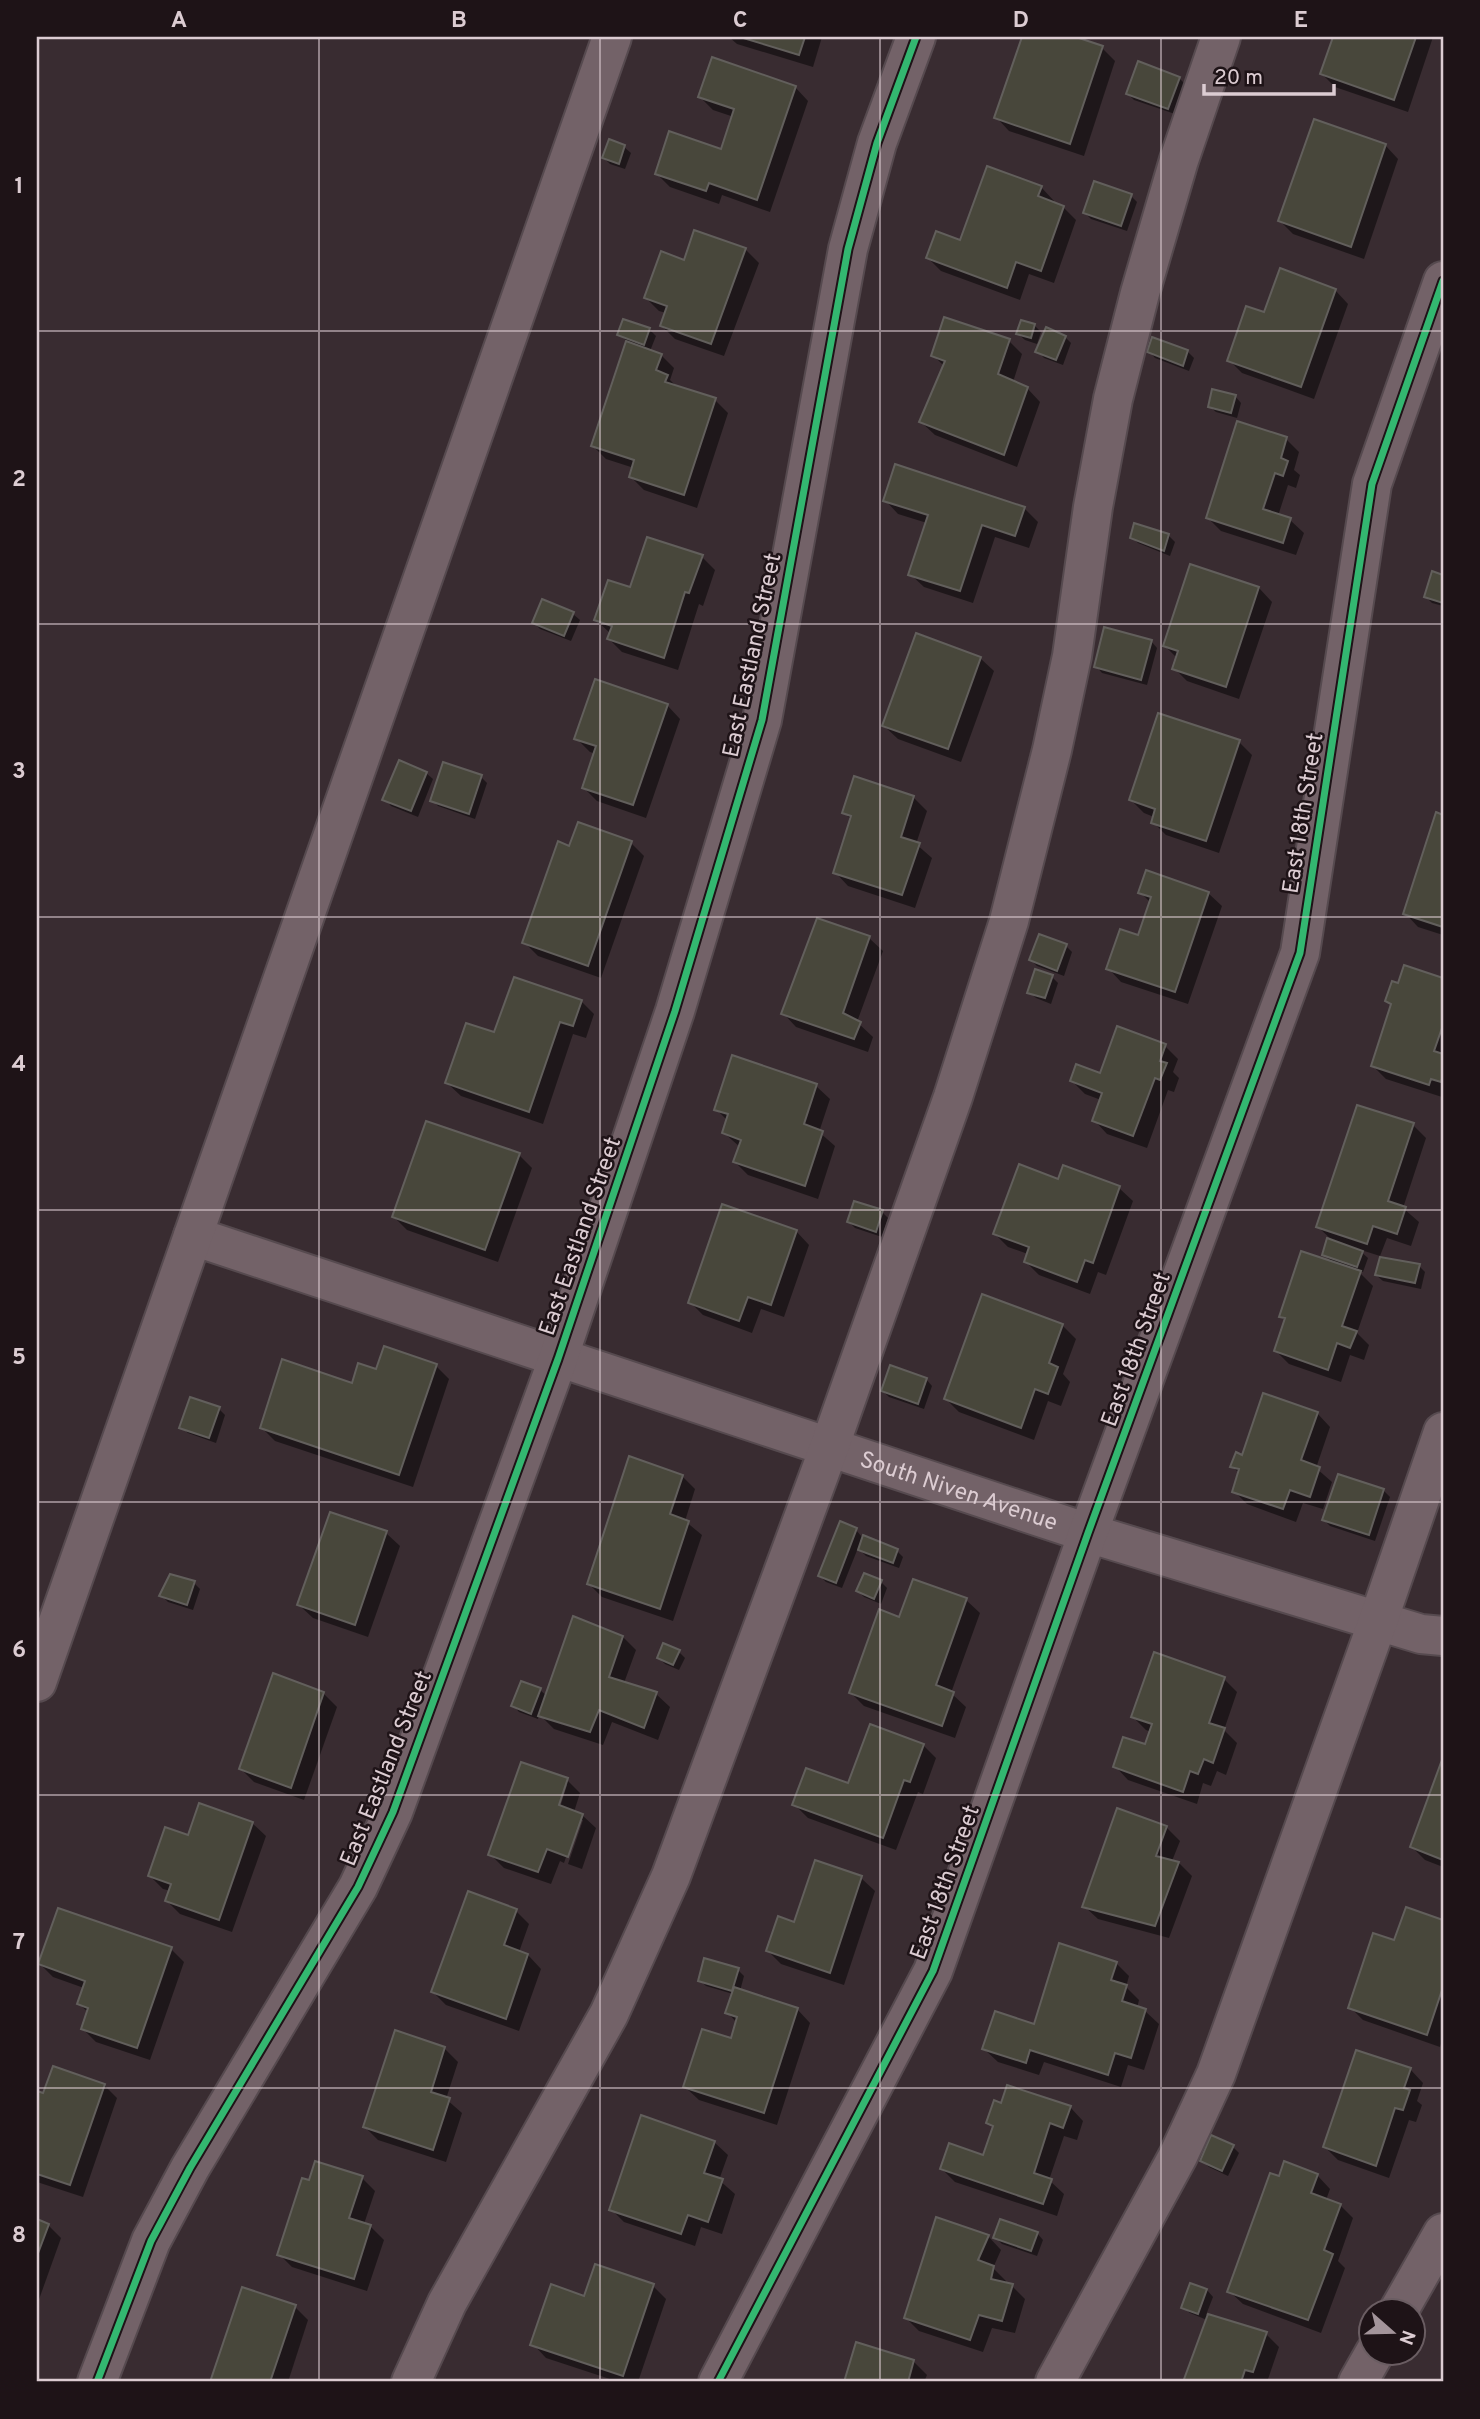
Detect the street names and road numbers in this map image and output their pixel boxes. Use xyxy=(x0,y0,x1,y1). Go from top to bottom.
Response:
street label: East Eastland Street xyxy=(718,551,789,760)
street label: East 18th Street xyxy=(1277,731,1332,896)
street label: East Eastland Street xyxy=(534,1134,629,1340)
street label: East 18th Street xyxy=(1096,1269,1179,1431)
street label: South Niven Avenue xyxy=(856,1446,1061,1539)
street label: East Eastland Street xyxy=(335,1667,440,1871)
street label: East 18th Street xyxy=(905,1802,988,1964)

